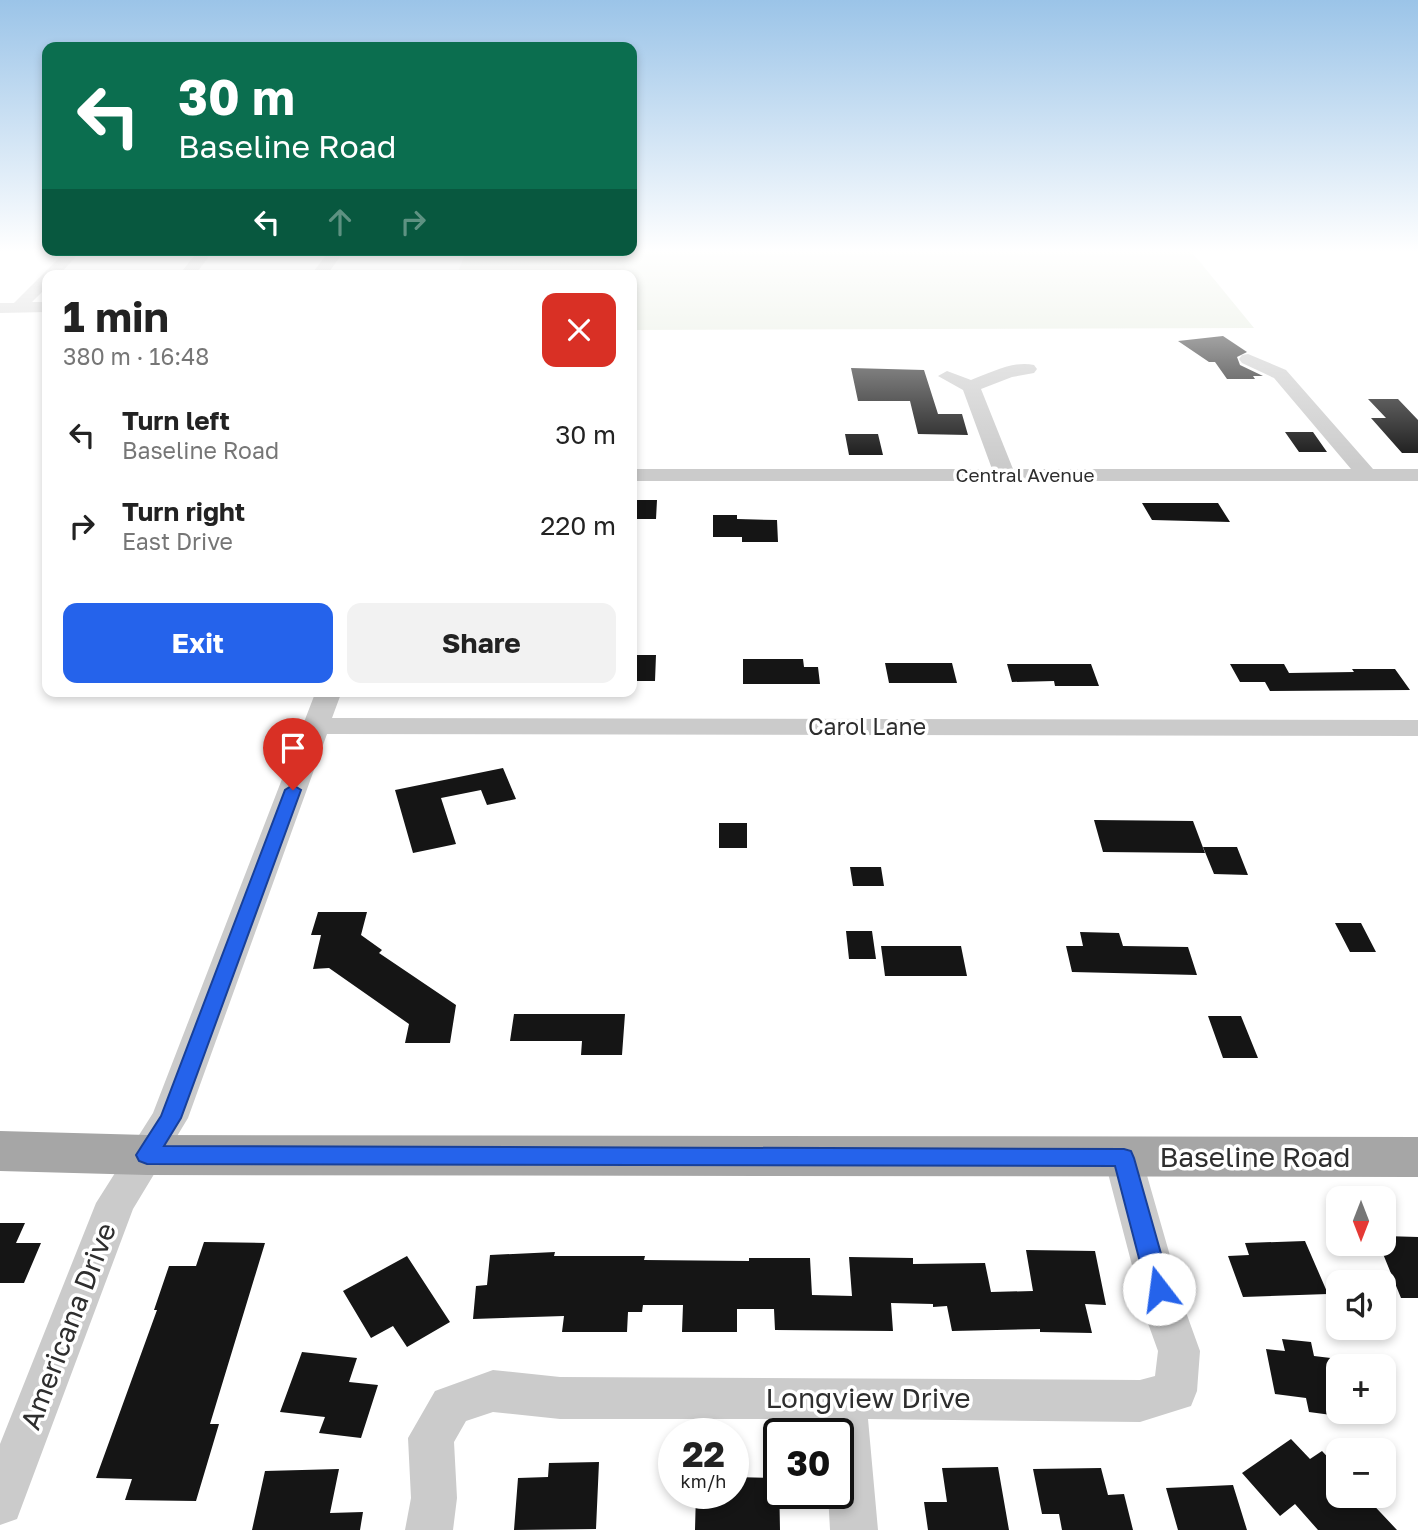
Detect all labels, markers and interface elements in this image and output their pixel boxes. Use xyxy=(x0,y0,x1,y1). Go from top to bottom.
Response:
text: 30 m xyxy=(178,67,295,126)
icon: left xyxy=(63,70,154,161)
text: Baseline Road xyxy=(178,127,397,165)
icon: left xyxy=(248,203,286,241)
icon: ahead xyxy=(321,203,359,241)
icon: right xyxy=(394,203,432,241)
text: 1 min xyxy=(63,291,169,341)
button: close xyxy=(542,293,616,367)
text: 380 m · 16:48 xyxy=(63,342,209,370)
text: Turn left xyxy=(122,405,230,436)
icon: left xyxy=(63,416,101,454)
text: 30 m xyxy=(555,419,616,450)
text: Baseline Road xyxy=(122,436,279,464)
street label: Central Avenue xyxy=(956,463,1094,486)
text: Turn right xyxy=(122,496,245,527)
icon: right xyxy=(63,507,101,545)
text: 220 m xyxy=(540,510,616,541)
text: East Drive xyxy=(122,527,233,555)
button: Exit xyxy=(63,603,333,683)
button: Share xyxy=(347,603,616,683)
street label: Carol Lane xyxy=(808,712,926,740)
pin xyxy=(263,718,323,790)
icon: arrive xyxy=(274,729,312,767)
street label: Baseline Road xyxy=(1159,1140,1351,1173)
north arrow xyxy=(1326,1186,1396,1256)
map controls xyxy=(1326,1186,1396,1508)
street label: Americana Drive xyxy=(13,1218,122,1434)
position arrow xyxy=(1122,1252,1196,1326)
button: sound xyxy=(1326,1270,1396,1340)
button: + xyxy=(1326,1354,1396,1424)
street label: Longview Drive xyxy=(765,1381,971,1414)
speed limit sign: 30 xyxy=(763,1418,854,1509)
text: 22 xyxy=(682,1433,725,1475)
button: − xyxy=(1326,1438,1396,1508)
text: km/h xyxy=(681,1470,726,1492)

